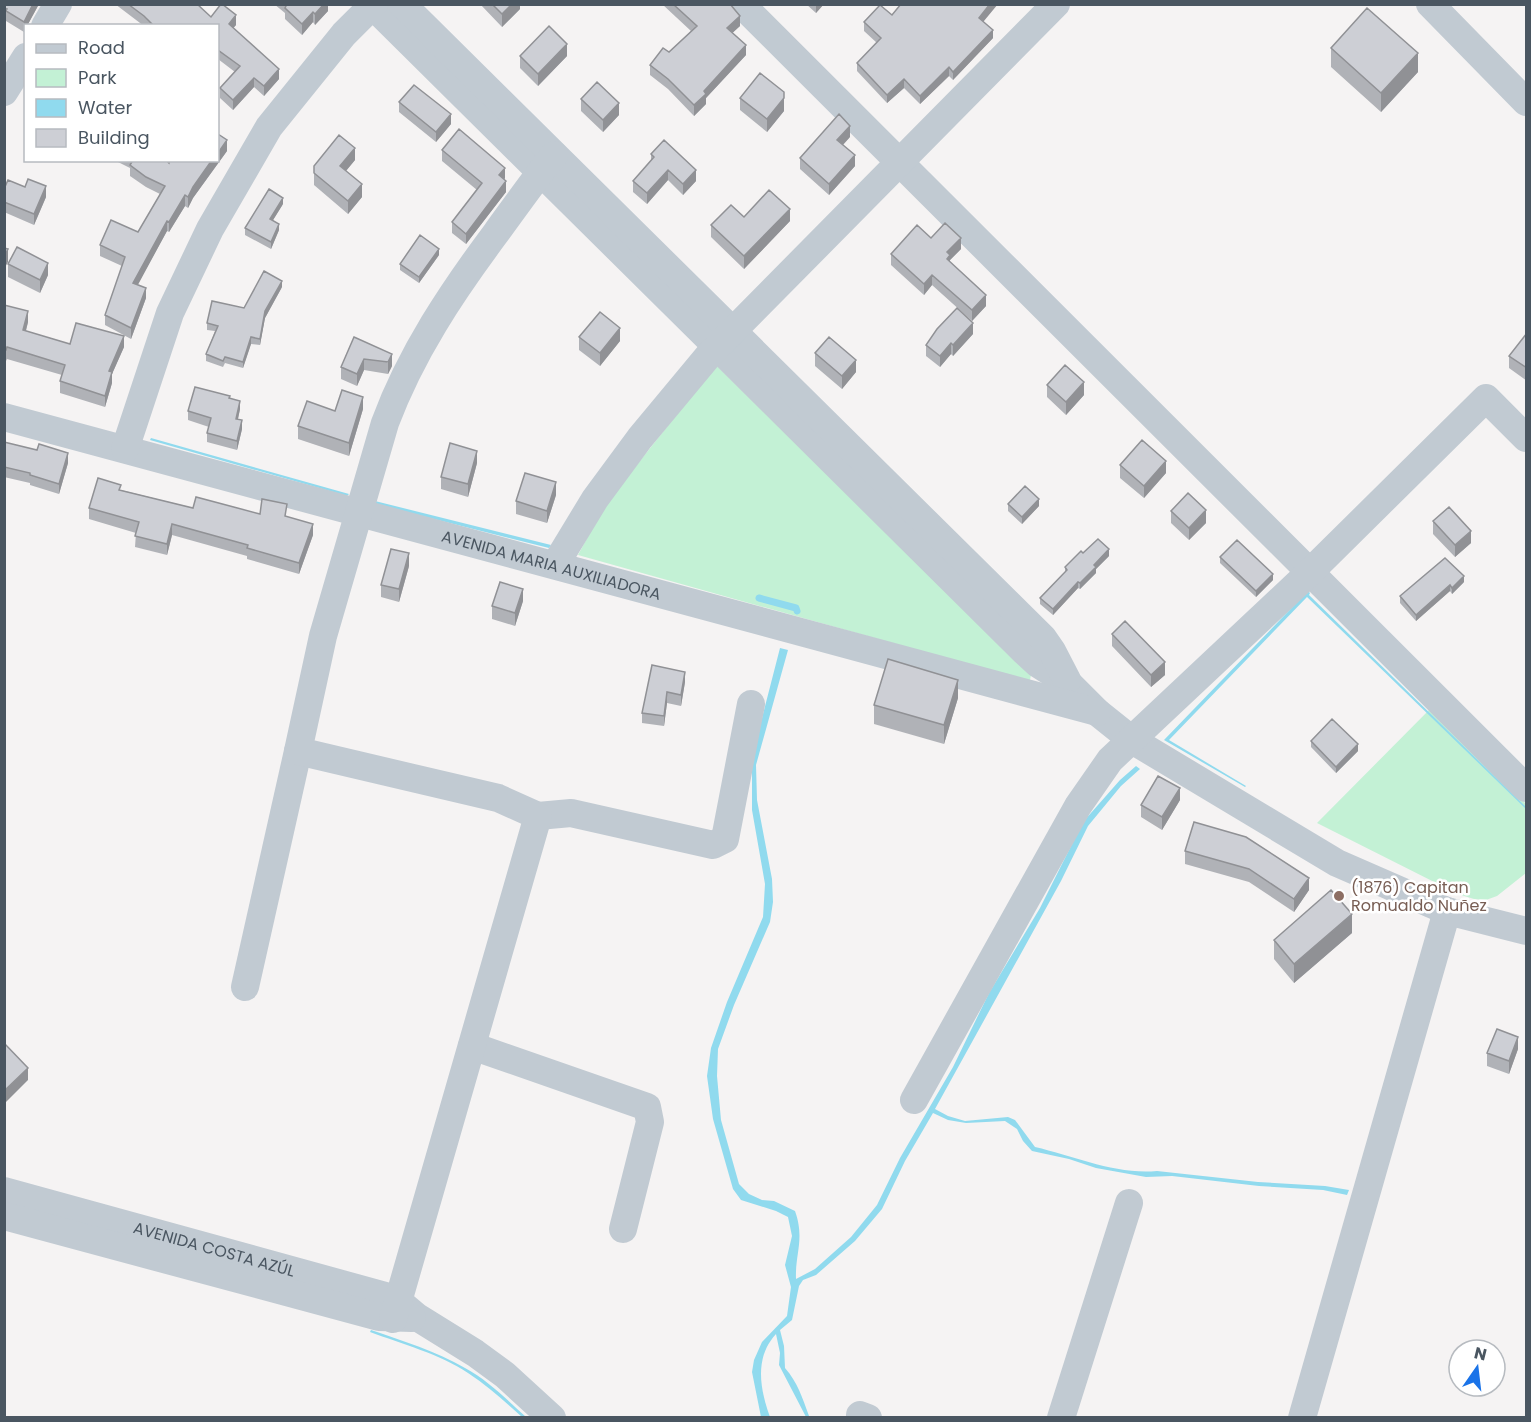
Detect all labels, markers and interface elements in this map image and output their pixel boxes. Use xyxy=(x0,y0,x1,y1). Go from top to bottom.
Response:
legend xyxy=(24,24,219,162)
text: Road xyxy=(78,35,125,60)
text: Park xyxy=(78,65,117,90)
text: Water xyxy=(78,95,132,120)
text: Building xyxy=(78,125,150,150)
street label: AVENIDA MARIA AUXILIADORA xyxy=(439,524,664,605)
place label: (1876) Capitan Romualdo Nuñez xyxy=(1351,876,1487,917)
marker: (1876) Capitan Romualdo Nuñez xyxy=(1332,889,1346,903)
street label: AVENIDA COSTA AZÚL xyxy=(131,1216,298,1282)
north arrow xyxy=(1447,1338,1507,1398)
text: N xyxy=(1472,1341,1489,1367)

